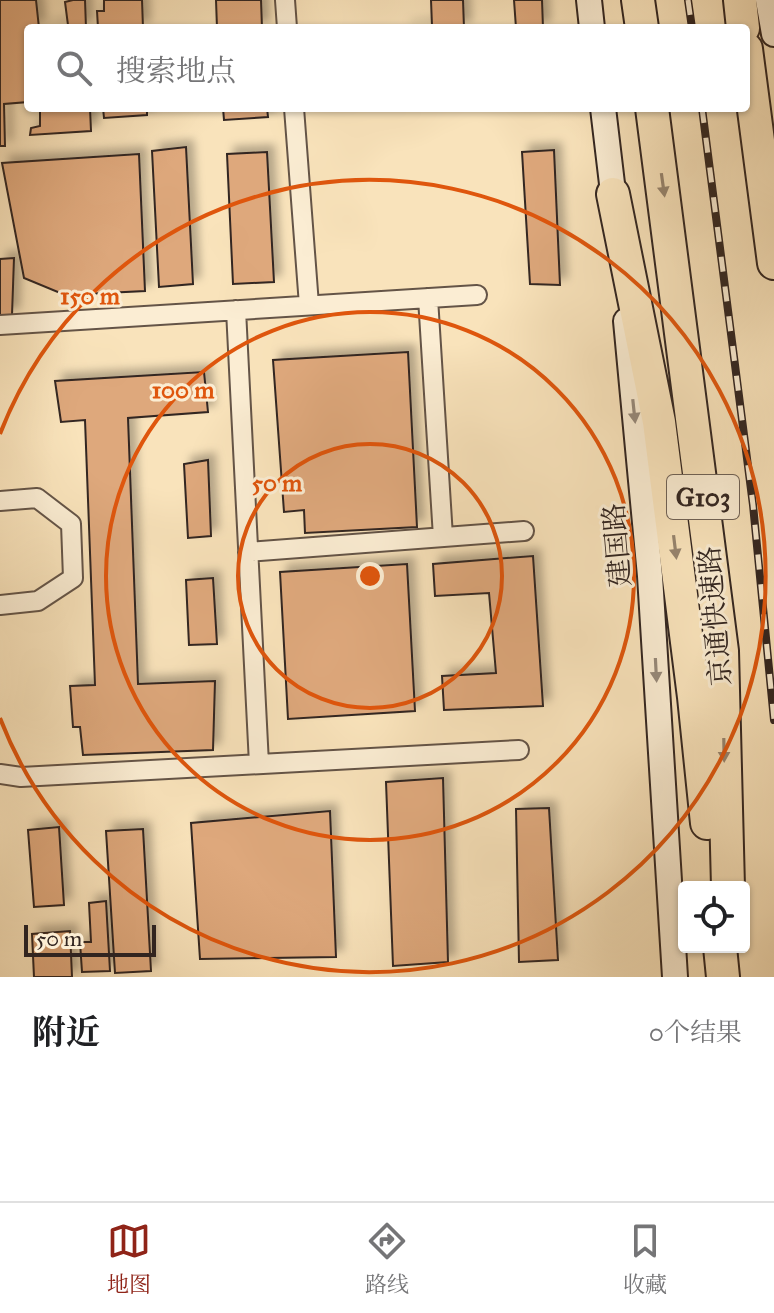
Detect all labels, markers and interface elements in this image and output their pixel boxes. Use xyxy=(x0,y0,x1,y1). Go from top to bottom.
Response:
search box xyxy=(24,24,750,112)
icon: search xyxy=(52,46,96,90)
text: 搜索地点 xyxy=(116,53,236,89)
one-way arrow xyxy=(657,173,670,198)
text: 150 m xyxy=(60,281,121,311)
text: 100 m xyxy=(152,375,215,405)
one-way arrow xyxy=(628,399,641,424)
text: 50 m xyxy=(252,468,303,498)
road number: G103 xyxy=(667,475,739,519)
street label: 建国路 xyxy=(596,502,638,588)
one-way arrow xyxy=(669,534,682,559)
street label: 京通快速路 xyxy=(691,545,739,687)
centre of rings xyxy=(356,562,384,590)
one-way arrow xyxy=(650,658,663,683)
one-way arrow xyxy=(718,738,731,763)
map controls xyxy=(678,881,750,953)
button: locate xyxy=(678,881,750,953)
scale bar xyxy=(24,921,156,957)
text: 50 m xyxy=(36,925,82,952)
text: 附近 xyxy=(32,1012,100,1053)
text: 0个结果 xyxy=(649,1016,742,1048)
tab: 地图 xyxy=(107,1219,151,1298)
tab: 路线 xyxy=(365,1219,409,1298)
tab: 收藏 xyxy=(623,1219,667,1298)

